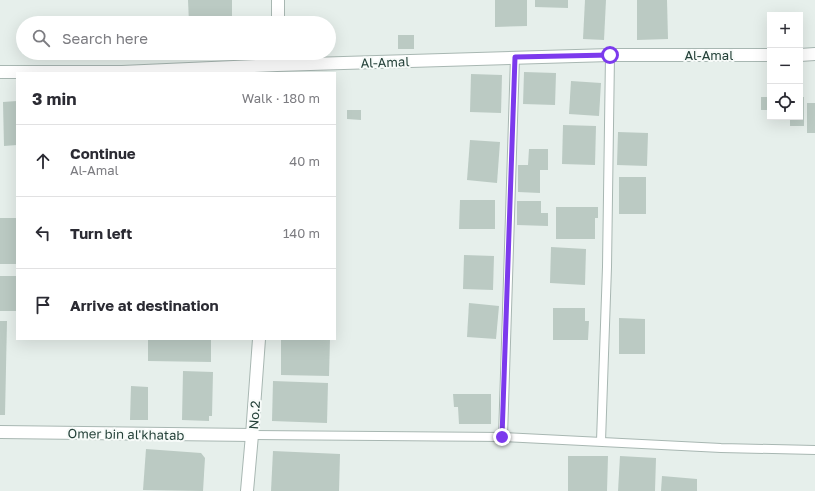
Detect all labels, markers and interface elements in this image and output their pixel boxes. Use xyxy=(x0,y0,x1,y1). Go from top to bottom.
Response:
map controls xyxy=(767,12,803,120)
button: + xyxy=(767,12,803,48)
search box xyxy=(16,16,336,60)
icon: search xyxy=(30,27,52,49)
text: Search here xyxy=(62,29,148,47)
route start xyxy=(601,46,619,64)
street label: Al-Amal xyxy=(685,47,733,63)
button: − xyxy=(767,48,803,84)
street label: Al-Amal xyxy=(360,53,410,71)
button: locate xyxy=(767,84,803,120)
text: 3 min xyxy=(32,88,76,109)
text: Walk · 180 m xyxy=(242,90,320,106)
text: Continue xyxy=(70,144,136,162)
icon: ahead xyxy=(32,150,54,172)
text: 40 m xyxy=(289,153,320,169)
text: Al-Amal xyxy=(70,162,119,178)
icon: left xyxy=(32,222,54,244)
text: Turn left xyxy=(70,224,132,242)
text: 140 m xyxy=(283,225,320,241)
icon: arrive xyxy=(32,294,54,316)
text: Arrive at destination xyxy=(70,296,219,314)
street label: No.2 xyxy=(245,400,263,430)
street label: Omer bin al'khatab xyxy=(68,425,184,443)
route end xyxy=(493,428,511,446)

